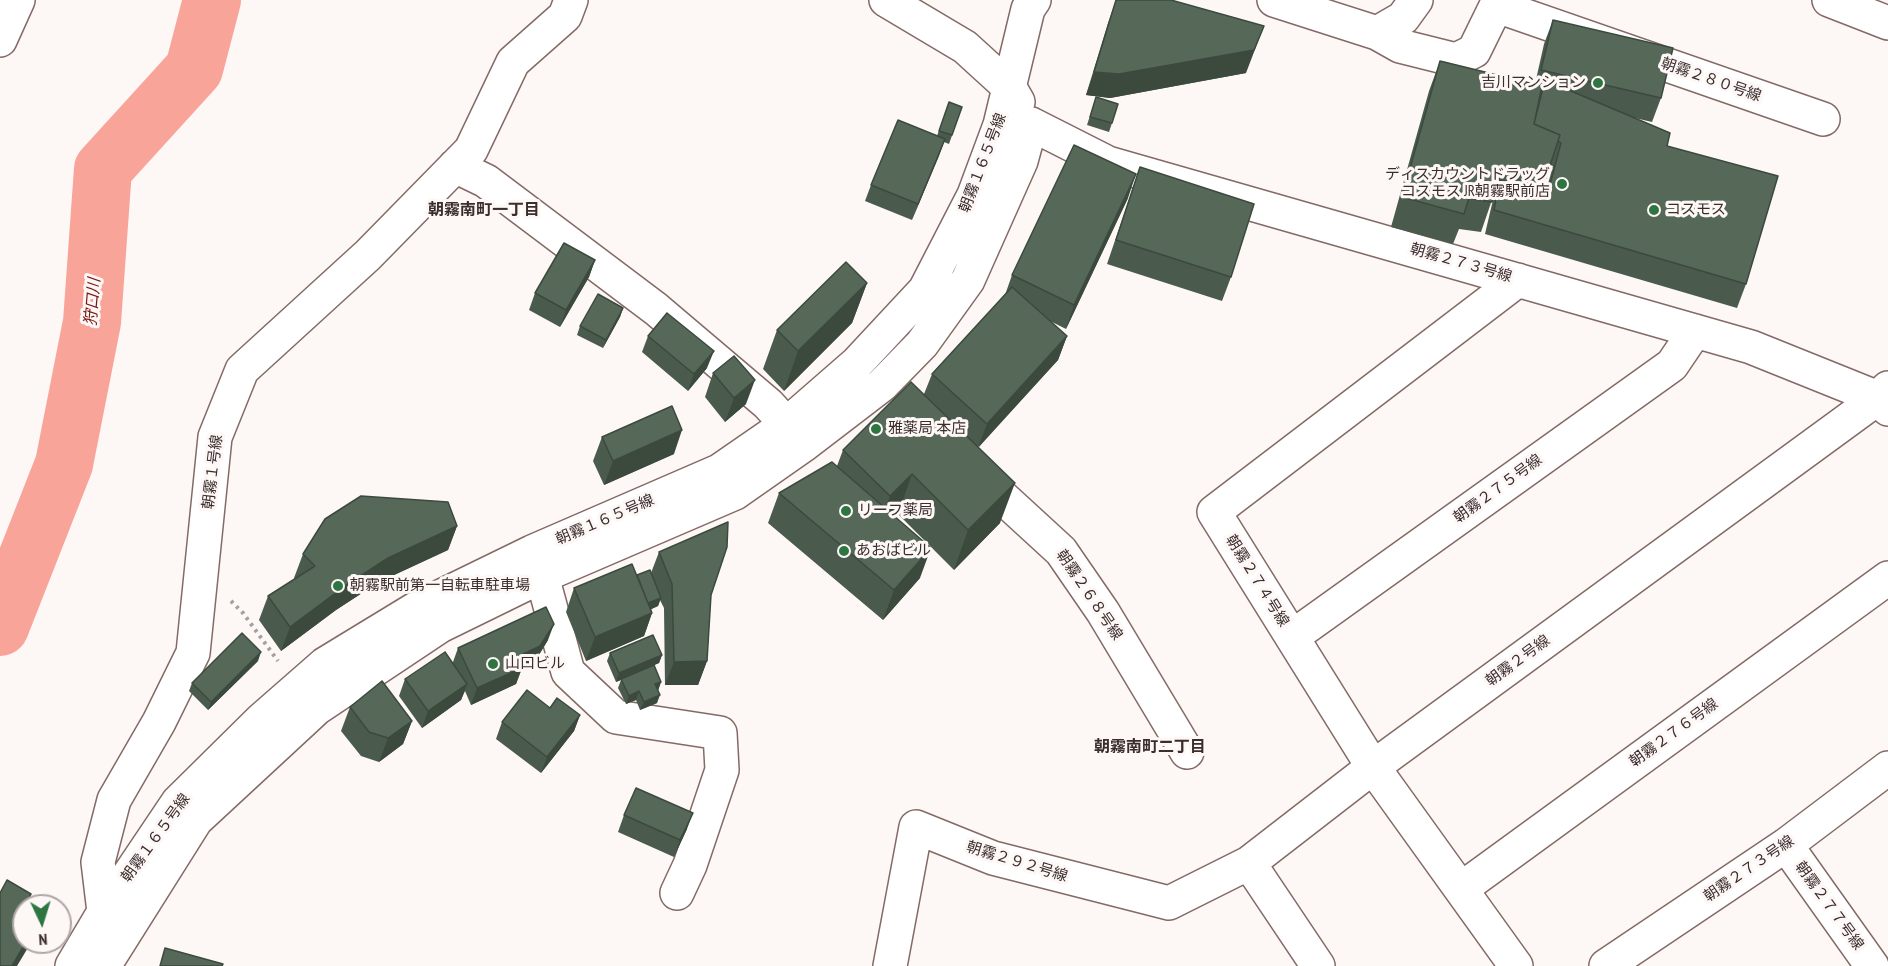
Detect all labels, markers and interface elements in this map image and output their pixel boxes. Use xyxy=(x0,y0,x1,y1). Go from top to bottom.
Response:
street label: 朝霧２８０号線 xyxy=(1658,54,1764,106)
place label: 吉川マンション xyxy=(1481,74,1586,92)
marker: 吉川マンション xyxy=(1591,76,1605,90)
street label: 朝霧１６５号線 xyxy=(956,111,1010,215)
place label: ディスカウントドラッグ コスモス JR朝霧駅前店 xyxy=(1385,166,1550,201)
marker: ディスカウントドラッグ コスモス JR朝霧駅前店 xyxy=(1555,177,1569,191)
district label: 朝霧南町一丁目 xyxy=(428,200,540,220)
place label: コスモス xyxy=(1666,201,1726,219)
marker: コスモス xyxy=(1647,203,1661,217)
street label: 朝霧２７３号線 xyxy=(1408,240,1514,286)
water label: 狩口川 xyxy=(81,277,105,327)
place label: 雅薬局 本店 xyxy=(888,420,966,438)
marker: 雅薬局 本店 xyxy=(869,422,883,436)
street label: 朝霧１号線 xyxy=(199,434,227,510)
street label: 朝霧２７５号線 xyxy=(1450,451,1546,527)
street label: 朝霧１６５号線 xyxy=(553,491,657,549)
place label: リーフ薬局 xyxy=(858,502,933,520)
marker: リーフ薬局 xyxy=(839,504,853,518)
street label: 朝霧２７４号線 xyxy=(1222,532,1292,630)
place label: あおばビル xyxy=(856,542,931,560)
marker: あおばビル xyxy=(837,544,851,558)
street label: 朝霧２６８号線 xyxy=(1052,546,1126,644)
place label: 朝霧駅前第一自転車駐車場 xyxy=(350,577,530,595)
marker: 朝霧駅前第一自転車駐車場 xyxy=(331,579,345,593)
street label: 朝霧２号線 xyxy=(1482,632,1554,690)
place label: 山口ビル xyxy=(505,655,565,673)
marker: 山口ビル xyxy=(486,657,500,671)
street label: 朝霧２７６号線 xyxy=(1626,695,1722,771)
district label: 朝霧南町二丁目 xyxy=(1094,737,1206,757)
street label: 朝霧１６５号線 xyxy=(118,790,194,886)
street label: 朝霧２７３号線 xyxy=(1700,832,1798,906)
street label: 朝霧２９２号線 xyxy=(964,838,1070,886)
street label: 朝霧２７７号線 xyxy=(1791,858,1867,954)
north arrow xyxy=(12,894,72,954)
text: N xyxy=(38,930,48,950)

